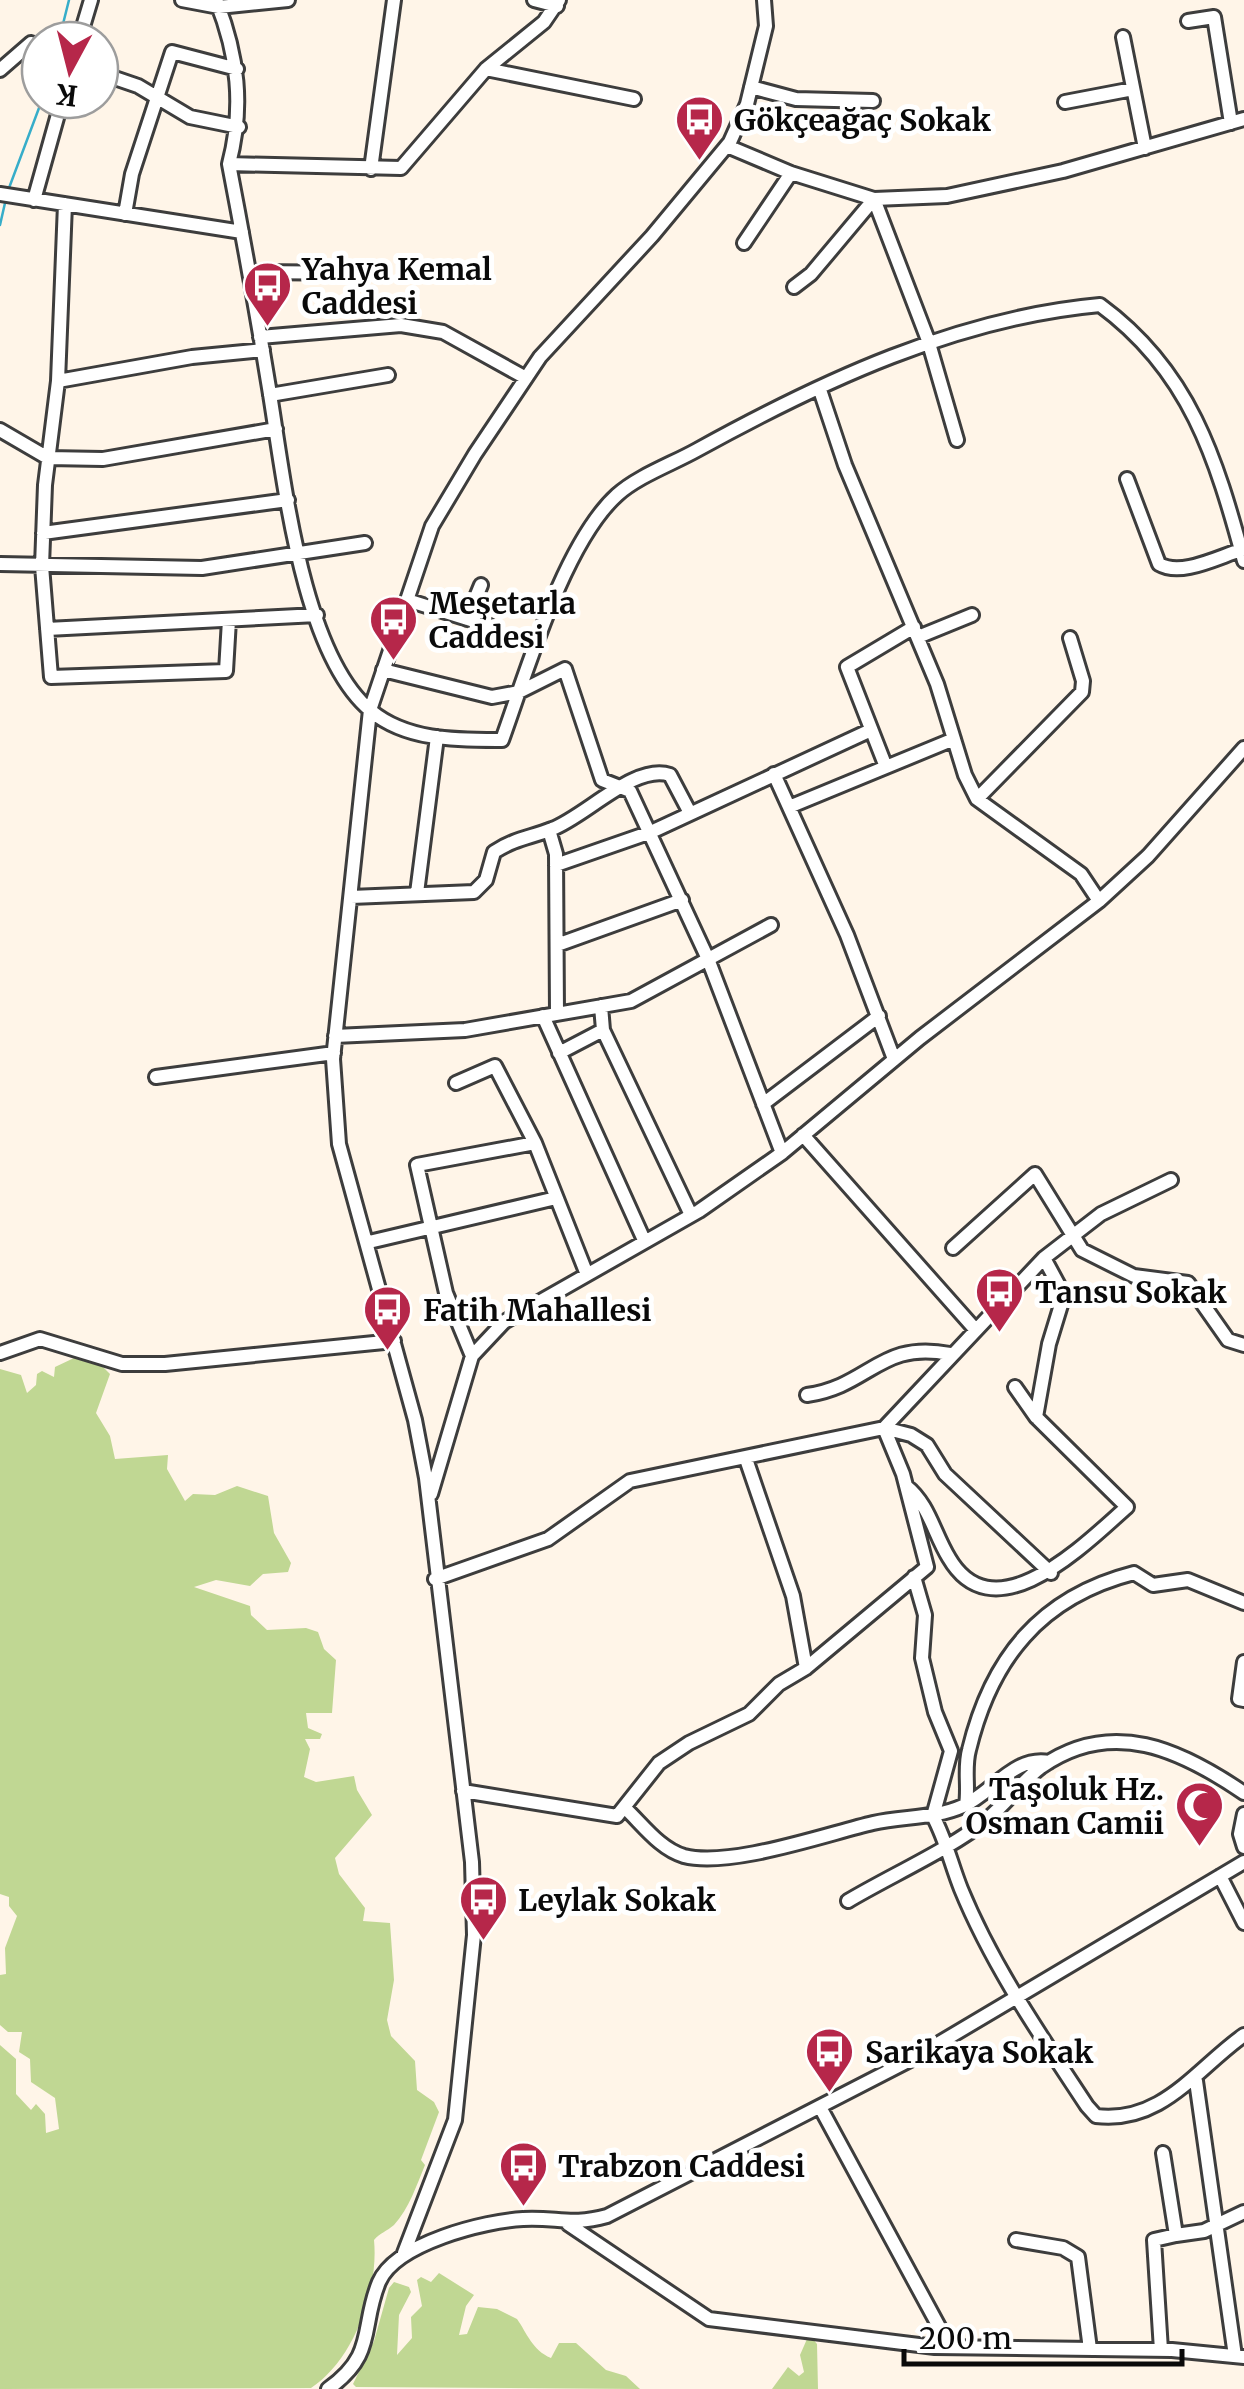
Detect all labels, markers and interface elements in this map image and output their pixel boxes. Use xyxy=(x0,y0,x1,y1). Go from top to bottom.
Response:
north arrow xyxy=(20,20,120,120)
text: K xyxy=(54,76,80,114)
bus stop icon: Gökçeağaç Sokak xyxy=(673,94,725,162)
place label: Gökçeağaç Sokak xyxy=(734,101,992,139)
place label: Yahya Kemal Caddesi xyxy=(301,250,492,322)
bus stop icon: Yahya Kemal Caddesi xyxy=(241,260,293,328)
place label: Meşetarla Caddesi xyxy=(429,584,576,656)
bus stop icon: Meşetarla Caddesi xyxy=(368,594,420,662)
bus stop icon: Tansu Sokak xyxy=(974,1266,1026,1334)
place label: Tansu Sokak xyxy=(1035,1273,1227,1311)
bus stop icon: Fatih Mahallesi xyxy=(362,1284,414,1352)
place label: Fatih Mahallesi xyxy=(423,1291,652,1329)
place label: Taşoluk Hz. Osman Camii xyxy=(965,1770,1164,1842)
mosque icon: Taşoluk Hz. Osman Camii xyxy=(1173,1780,1225,1848)
bus stop icon: Leylak Sokak xyxy=(457,1874,509,1942)
place label: Leylak Sokak xyxy=(518,1881,716,1919)
bus stop icon: Sarikaya Sokak xyxy=(804,2026,856,2094)
place label: Sarikaya Sokak xyxy=(865,2033,1094,2071)
bus stop icon: Trabzon Caddesi xyxy=(497,2140,549,2208)
place label: Trabzon Caddesi xyxy=(558,2147,805,2185)
scale bar xyxy=(904,2304,1182,2366)
text: 200 m xyxy=(919,2319,1012,2357)

